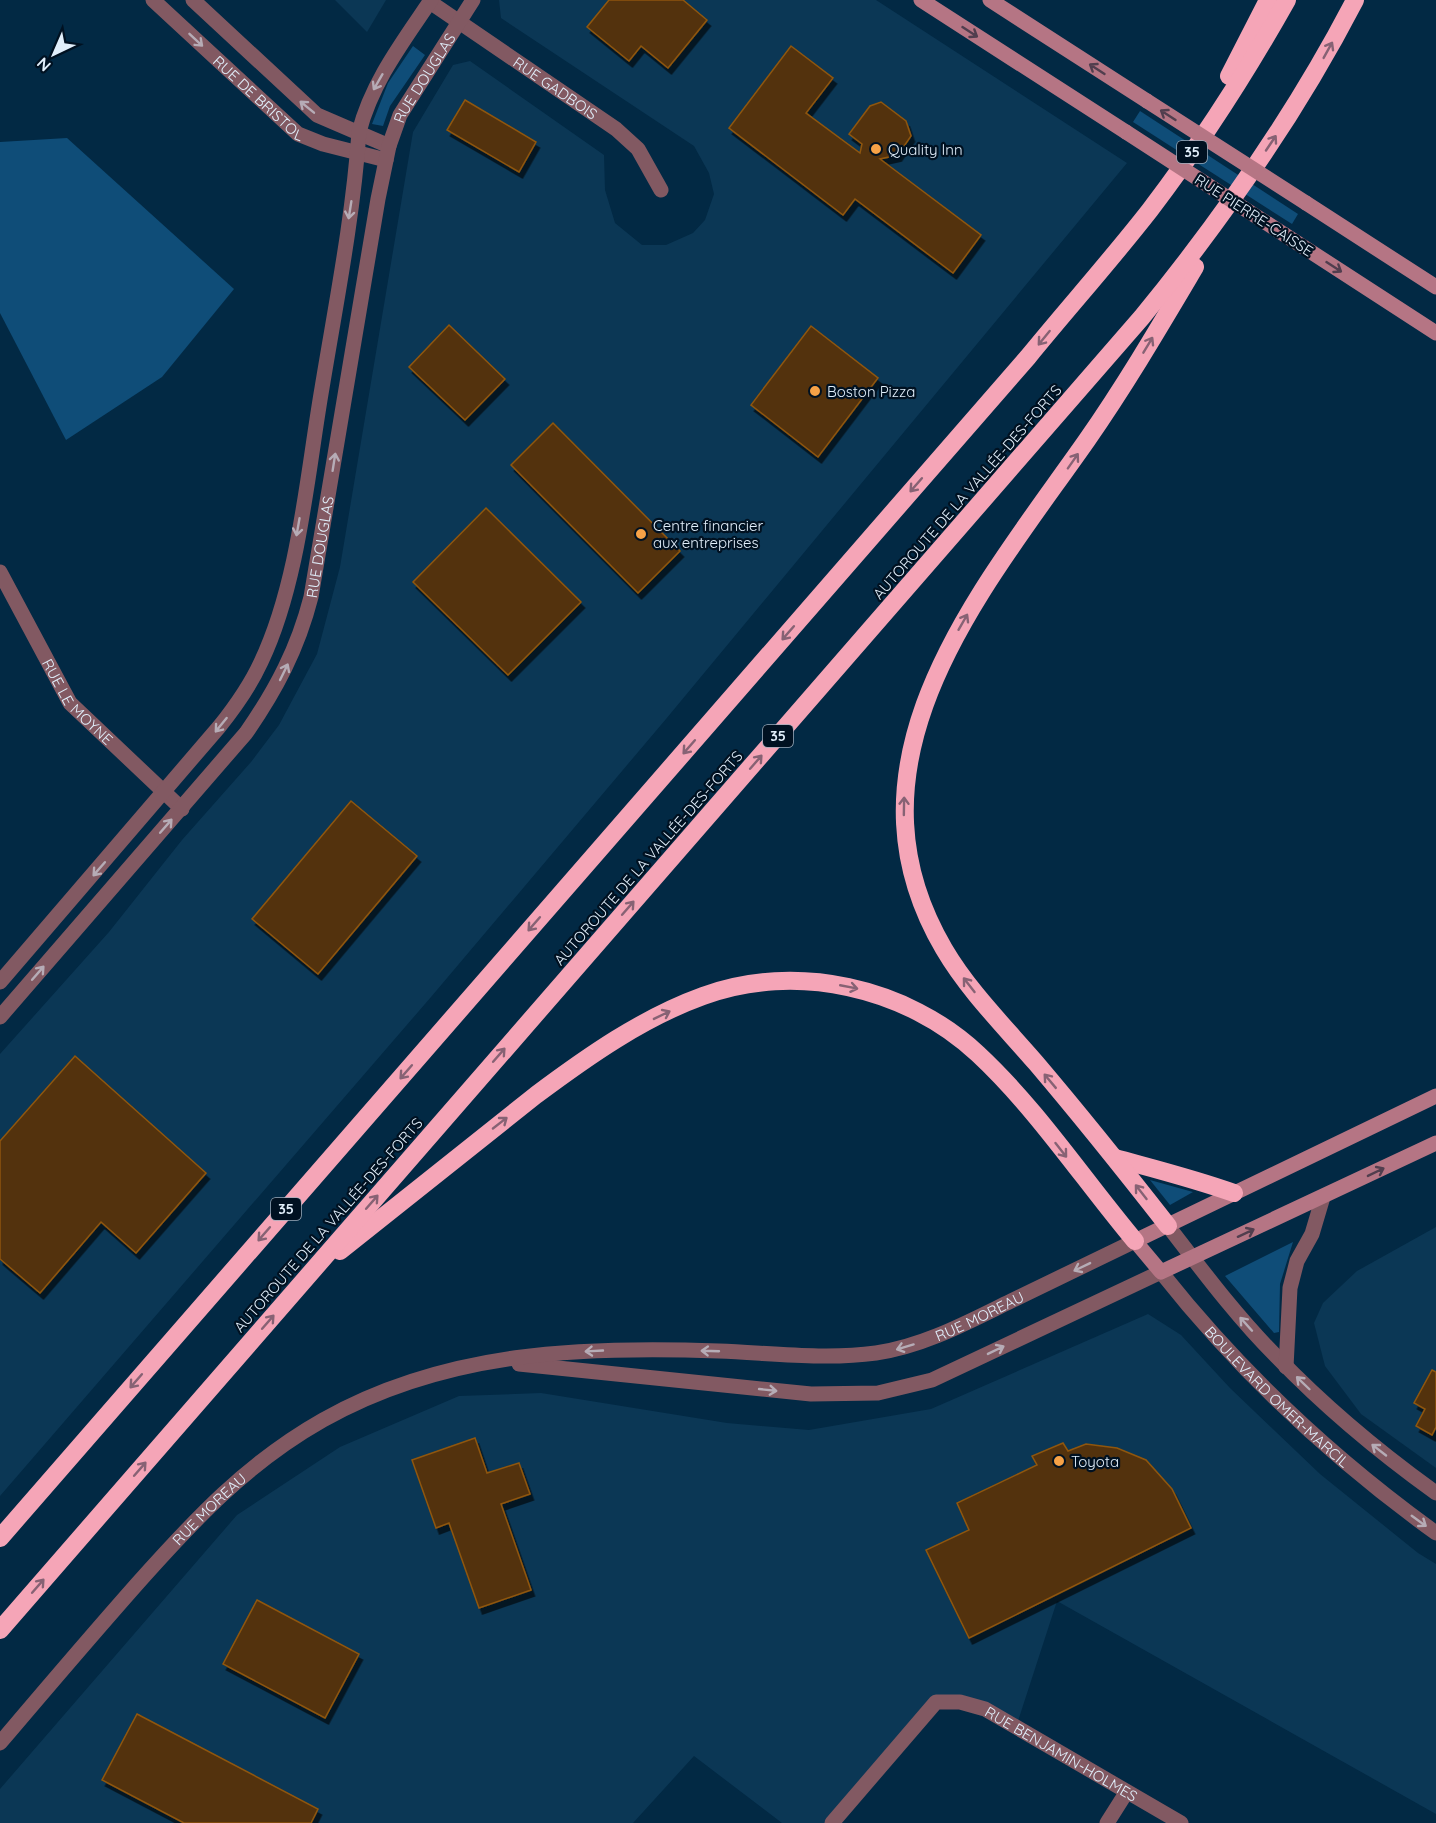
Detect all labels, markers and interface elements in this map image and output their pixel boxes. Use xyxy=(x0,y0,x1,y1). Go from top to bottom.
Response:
north arrow xyxy=(24,24,84,84)
one-way arrow xyxy=(961,26,978,38)
street label: RUE DOUGLAS xyxy=(389,29,459,125)
one-way arrow xyxy=(189,33,204,47)
one-way arrow xyxy=(1323,42,1335,59)
street label: RUE DE BRISTOL xyxy=(209,51,306,145)
street label: RUE GADBOIS xyxy=(510,52,601,123)
text: N xyxy=(32,54,55,76)
one-way arrow xyxy=(1089,63,1106,75)
one-way arrow xyxy=(371,73,383,90)
one-way arrow xyxy=(300,100,315,114)
one-way arrow xyxy=(1160,108,1177,120)
one-way arrow xyxy=(1265,136,1277,152)
place label: Quality Inn xyxy=(888,140,963,159)
road number: 35 xyxy=(1177,141,1207,163)
marker: Quality Inn xyxy=(869,142,883,156)
street label: RUE PIERRE-CAISSE xyxy=(1191,170,1317,260)
one-way arrow xyxy=(345,199,356,219)
one-way arrow xyxy=(1325,261,1342,273)
one-way arrow xyxy=(1037,330,1050,346)
one-way arrow xyxy=(1143,337,1155,354)
street label: AUTOROUTE DE LA VALLÉE-DES-FORTS xyxy=(869,381,1065,603)
place label: Boston Pizza xyxy=(827,382,915,401)
marker: Boston Pizza xyxy=(808,384,822,398)
one-way arrow xyxy=(328,453,339,473)
one-way arrow xyxy=(1067,453,1079,469)
one-way arrow xyxy=(909,478,923,493)
street label: RUE DOUGLAS xyxy=(302,495,337,599)
one-way arrow xyxy=(293,516,304,536)
place label: Centre financier aux entreprises xyxy=(653,516,764,552)
marker: Centre financier aux entreprises xyxy=(634,527,648,541)
one-way arrow xyxy=(958,614,970,631)
one-way arrow xyxy=(781,625,795,640)
street label: RUE LE MOYNE xyxy=(38,655,117,748)
one-way arrow xyxy=(279,663,291,681)
one-way arrow xyxy=(214,717,227,733)
road number: 35 xyxy=(763,725,793,747)
one-way arrow xyxy=(682,739,696,754)
street label: AUTOROUTE DE LA VALLÉE-DES-FORTS xyxy=(550,747,746,969)
one-way arrow xyxy=(749,754,763,769)
one-way arrow xyxy=(898,796,910,816)
one-way arrow xyxy=(160,818,173,834)
one-way arrow xyxy=(92,861,106,876)
one-way arrow xyxy=(621,901,635,916)
one-way arrow xyxy=(527,916,541,931)
one-way arrow xyxy=(32,965,45,981)
one-way arrow xyxy=(963,977,976,993)
one-way arrow xyxy=(838,982,858,993)
one-way arrow xyxy=(652,1008,670,1020)
one-way arrow xyxy=(493,1047,506,1063)
one-way arrow xyxy=(399,1064,413,1079)
one-way arrow xyxy=(1044,1073,1057,1089)
street label: AUTOROUTE DE LA VALLÉE-DES-FORTS xyxy=(230,1114,426,1336)
one-way arrow xyxy=(492,1116,508,1129)
one-way arrow xyxy=(1054,1141,1067,1157)
one-way arrow xyxy=(1366,1165,1384,1177)
one-way arrow xyxy=(1135,1184,1148,1200)
one-way arrow xyxy=(365,1195,379,1210)
road number: 35 xyxy=(271,1198,301,1220)
one-way arrow xyxy=(257,1226,271,1241)
one-way arrow xyxy=(1236,1227,1254,1238)
one-way arrow xyxy=(1074,1261,1092,1273)
street label: RUE MOREAU xyxy=(932,1287,1027,1345)
one-way arrow xyxy=(261,1315,275,1330)
one-way arrow xyxy=(1239,1317,1253,1332)
street label: BOULEVARD OMER-MARCIL xyxy=(1201,1322,1354,1471)
one-way arrow xyxy=(895,1342,914,1353)
one-way arrow xyxy=(986,1344,1004,1355)
one-way arrow xyxy=(584,1345,604,1356)
one-way arrow xyxy=(701,1345,721,1356)
one-way arrow xyxy=(129,1373,143,1388)
one-way arrow xyxy=(1296,1376,1311,1390)
one-way arrow xyxy=(758,1385,778,1396)
one-way arrow xyxy=(1371,1443,1387,1456)
place label: Toyota xyxy=(1071,1452,1119,1471)
marker: Toyota xyxy=(1052,1454,1066,1468)
one-way arrow xyxy=(133,1462,147,1477)
street label: RUE MOREAU xyxy=(168,1468,250,1549)
one-way arrow xyxy=(1410,1515,1426,1527)
one-way arrow xyxy=(32,1578,45,1594)
street label: RUE BENJAMIN-HOLMES xyxy=(982,1702,1141,1805)

